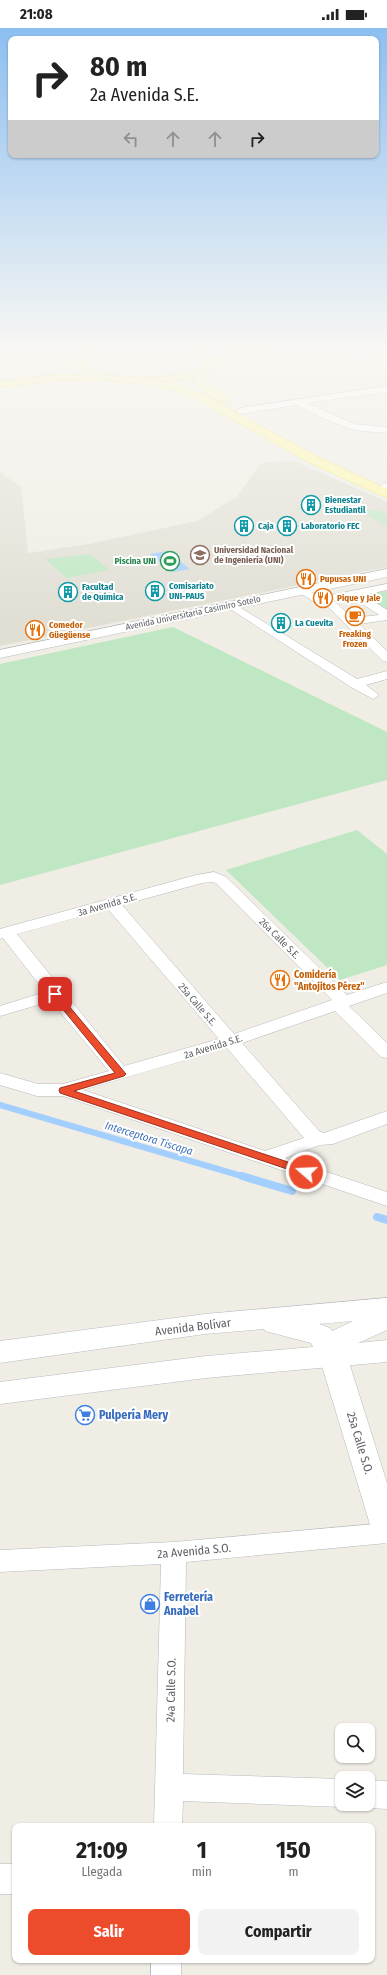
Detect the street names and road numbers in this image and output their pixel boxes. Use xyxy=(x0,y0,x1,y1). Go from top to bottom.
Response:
street label: Avenida Universitaria Casimiro Sotelo xyxy=(124,594,262,632)
street label: 3a Avenida S.E. xyxy=(76,891,138,919)
street label: 26a Calle S.E. xyxy=(256,916,302,962)
street label: 25a Calle S.E. xyxy=(176,981,219,1028)
street label: 2a Avenida S.E. xyxy=(183,1032,244,1062)
street label: Avenida Bolívar xyxy=(154,1315,233,1339)
street label: 25a Calle S.O. xyxy=(344,1410,376,1476)
street label: 2a Avenida S.O. xyxy=(157,1541,232,1561)
street label: 24a Calle S.O. xyxy=(163,1657,179,1722)

